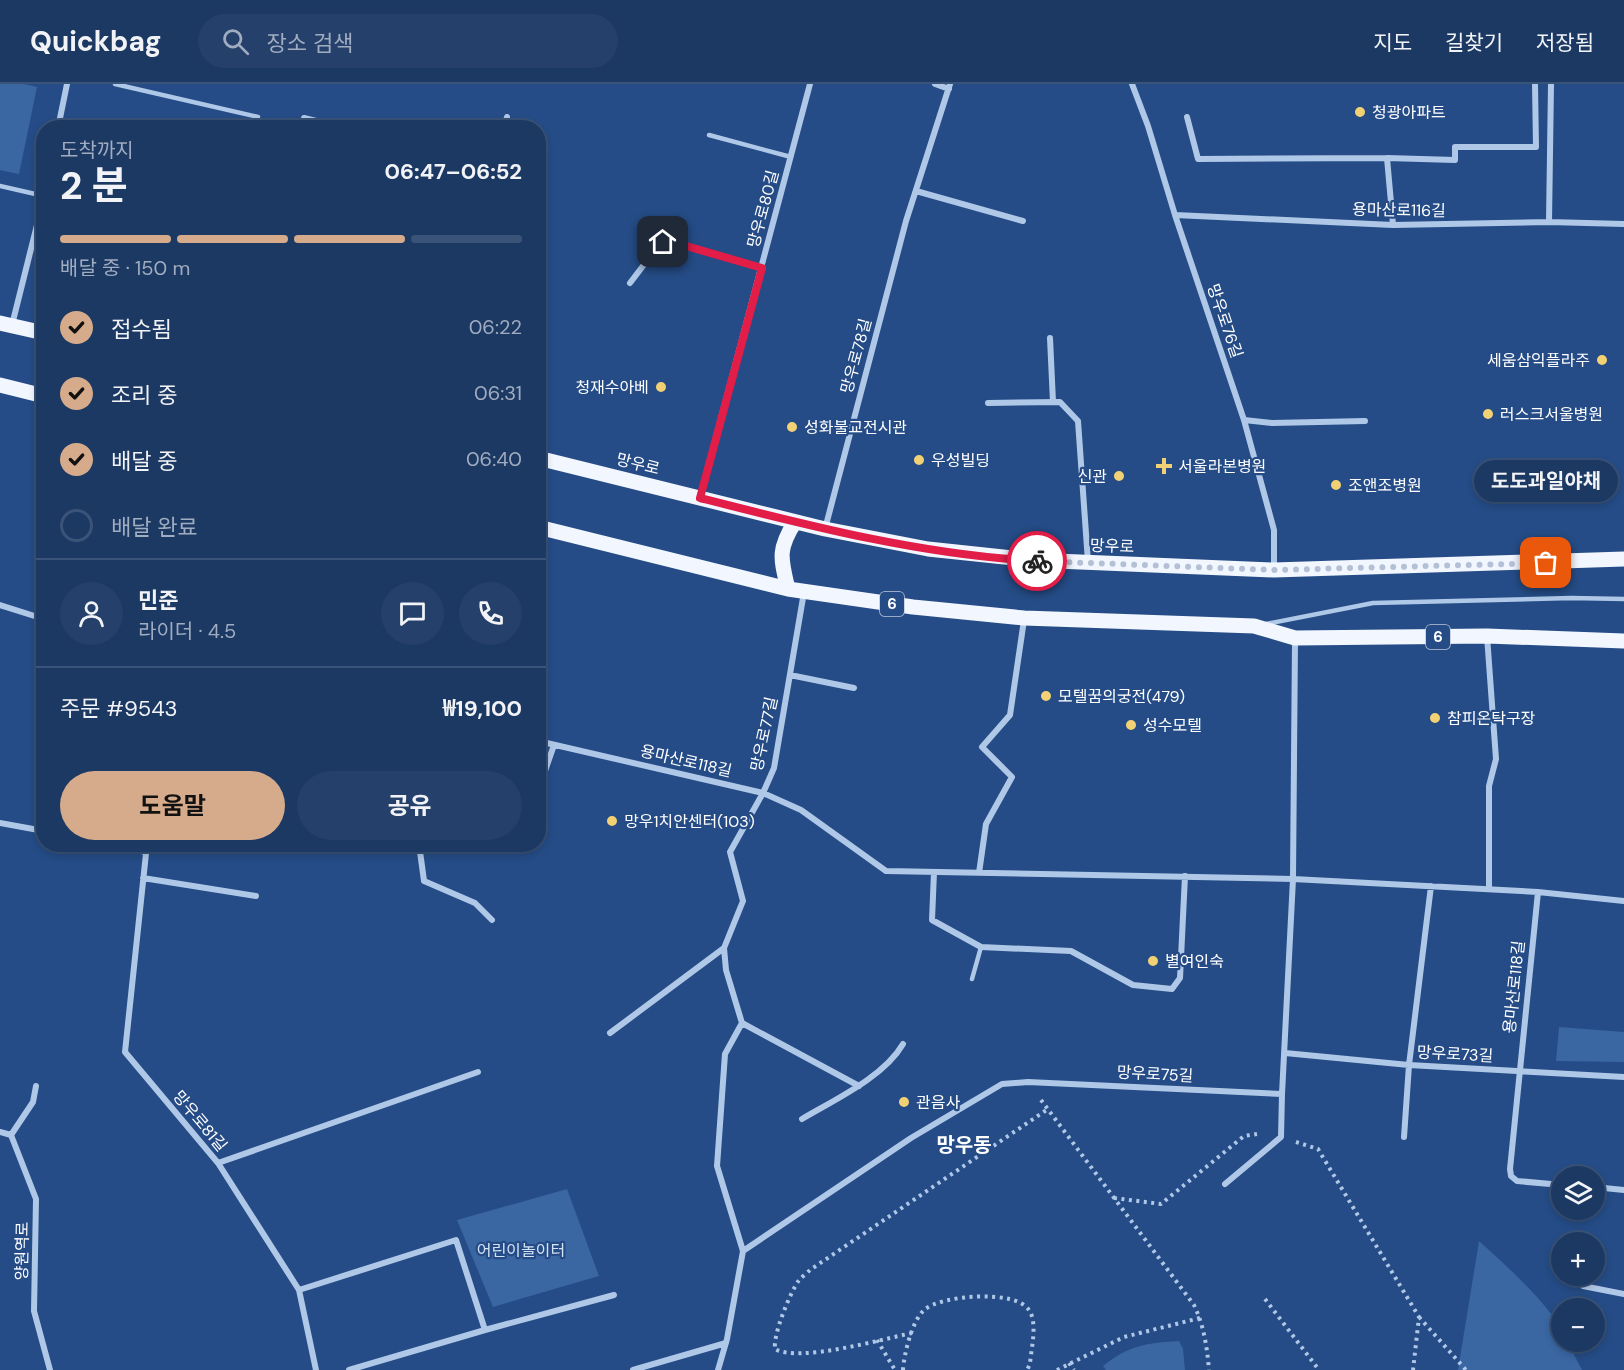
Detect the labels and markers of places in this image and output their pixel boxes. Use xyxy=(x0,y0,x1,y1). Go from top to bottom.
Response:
place label: 청광아파트 xyxy=(1372,102,1446,123)
marker: 청광아파트 xyxy=(1353,105,1367,119)
pin xyxy=(637,216,688,267)
place label: 세움삼익플라주 xyxy=(1487,350,1590,371)
marker: 세움삼익플라주 xyxy=(1595,353,1609,367)
place label: 청재수아베 xyxy=(575,377,649,398)
marker: 청재수아베 xyxy=(654,380,668,394)
place label: 러스크서울병원 xyxy=(1500,404,1603,425)
marker: 러스크서울병원 xyxy=(1481,407,1495,421)
place label: 성화불교전시관 xyxy=(804,417,907,438)
marker: 성화불교전시관 xyxy=(785,420,799,434)
place label: 우성빌딩 xyxy=(931,450,990,471)
marker: 우성빌딩 xyxy=(912,453,926,467)
place label: 서울라본병원 xyxy=(1178,456,1266,477)
marker: 서울라본병원 xyxy=(1155,457,1173,475)
callout: 도도과일야채 xyxy=(1474,461,1618,503)
place label: 신관 xyxy=(1078,466,1107,487)
marker: 신관 xyxy=(1112,469,1126,483)
place label: 조앤조병원 xyxy=(1348,475,1422,496)
marker: 조앤조병원 xyxy=(1329,478,1343,492)
pin xyxy=(1520,537,1571,588)
place label: 모텔꿈의궁전(479) xyxy=(1058,686,1185,707)
marker: 모텔꿈의궁전(479) xyxy=(1039,689,1053,703)
place label: 참피온탁구장 xyxy=(1447,708,1536,729)
marker: 참피온탁구장 xyxy=(1428,711,1442,725)
place label: 성수모텔 xyxy=(1143,715,1202,736)
marker: 성수모텔 xyxy=(1124,718,1138,732)
place label: 망우1치안센터(103) xyxy=(624,811,755,832)
marker: 망우1치안센터(103) xyxy=(605,814,619,828)
place label: 별여인숙 xyxy=(1165,951,1224,972)
marker: 별여인숙 xyxy=(1146,954,1160,968)
place label: 관음사 xyxy=(916,1092,960,1113)
marker: 관음사 xyxy=(897,1095,911,1109)

